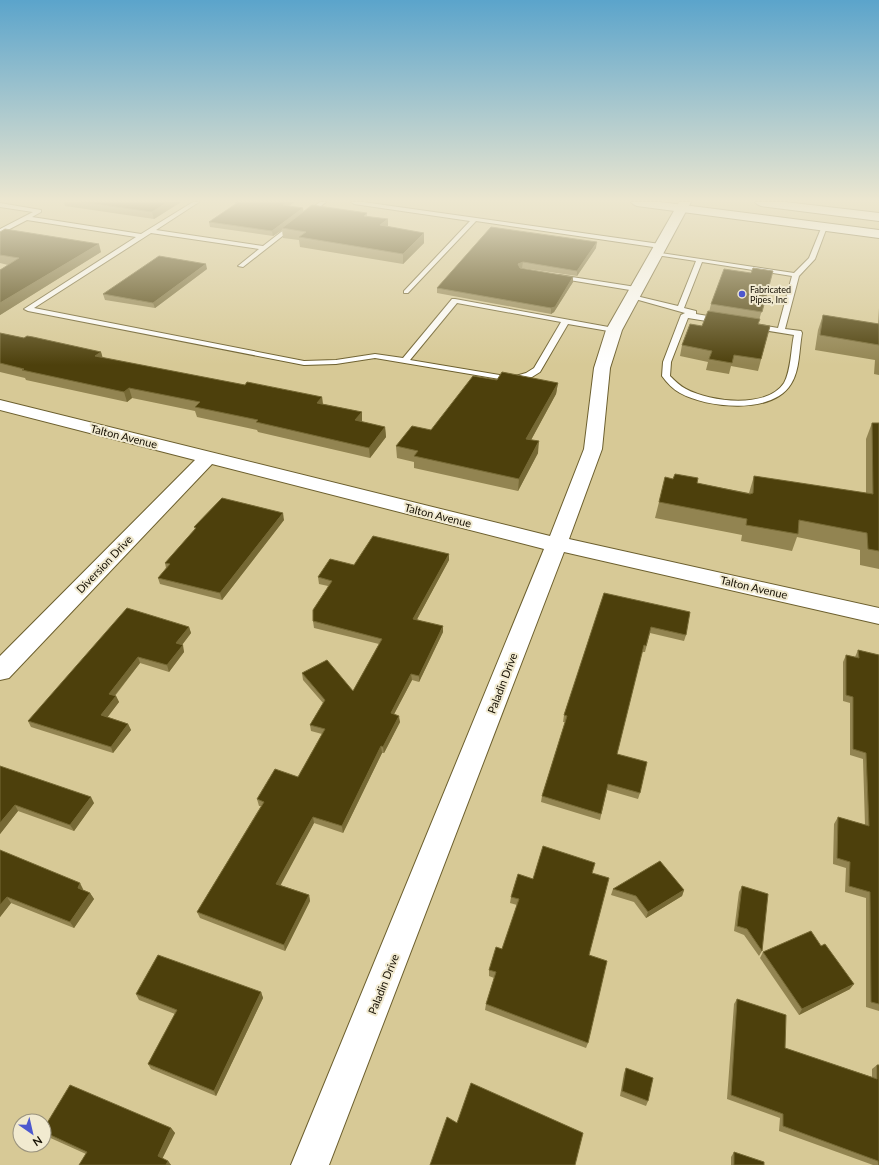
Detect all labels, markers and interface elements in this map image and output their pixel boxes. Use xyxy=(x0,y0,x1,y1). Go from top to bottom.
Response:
place label: Fabricated Pipes, Inc xyxy=(750,284,791,305)
marker: Fabricated Pipes, Inc xyxy=(737,289,747,299)
street label: Talton Avenue xyxy=(89,421,159,451)
street label: Talton Avenue xyxy=(403,500,473,530)
street label: Diversion Drive xyxy=(73,532,135,595)
street label: Talton Avenue xyxy=(719,573,789,601)
street label: Paladin Drive xyxy=(484,651,520,715)
street label: Paladin Drive xyxy=(365,952,401,1016)
north arrow xyxy=(12,1113,52,1153)
text: N xyxy=(31,1134,45,1149)

